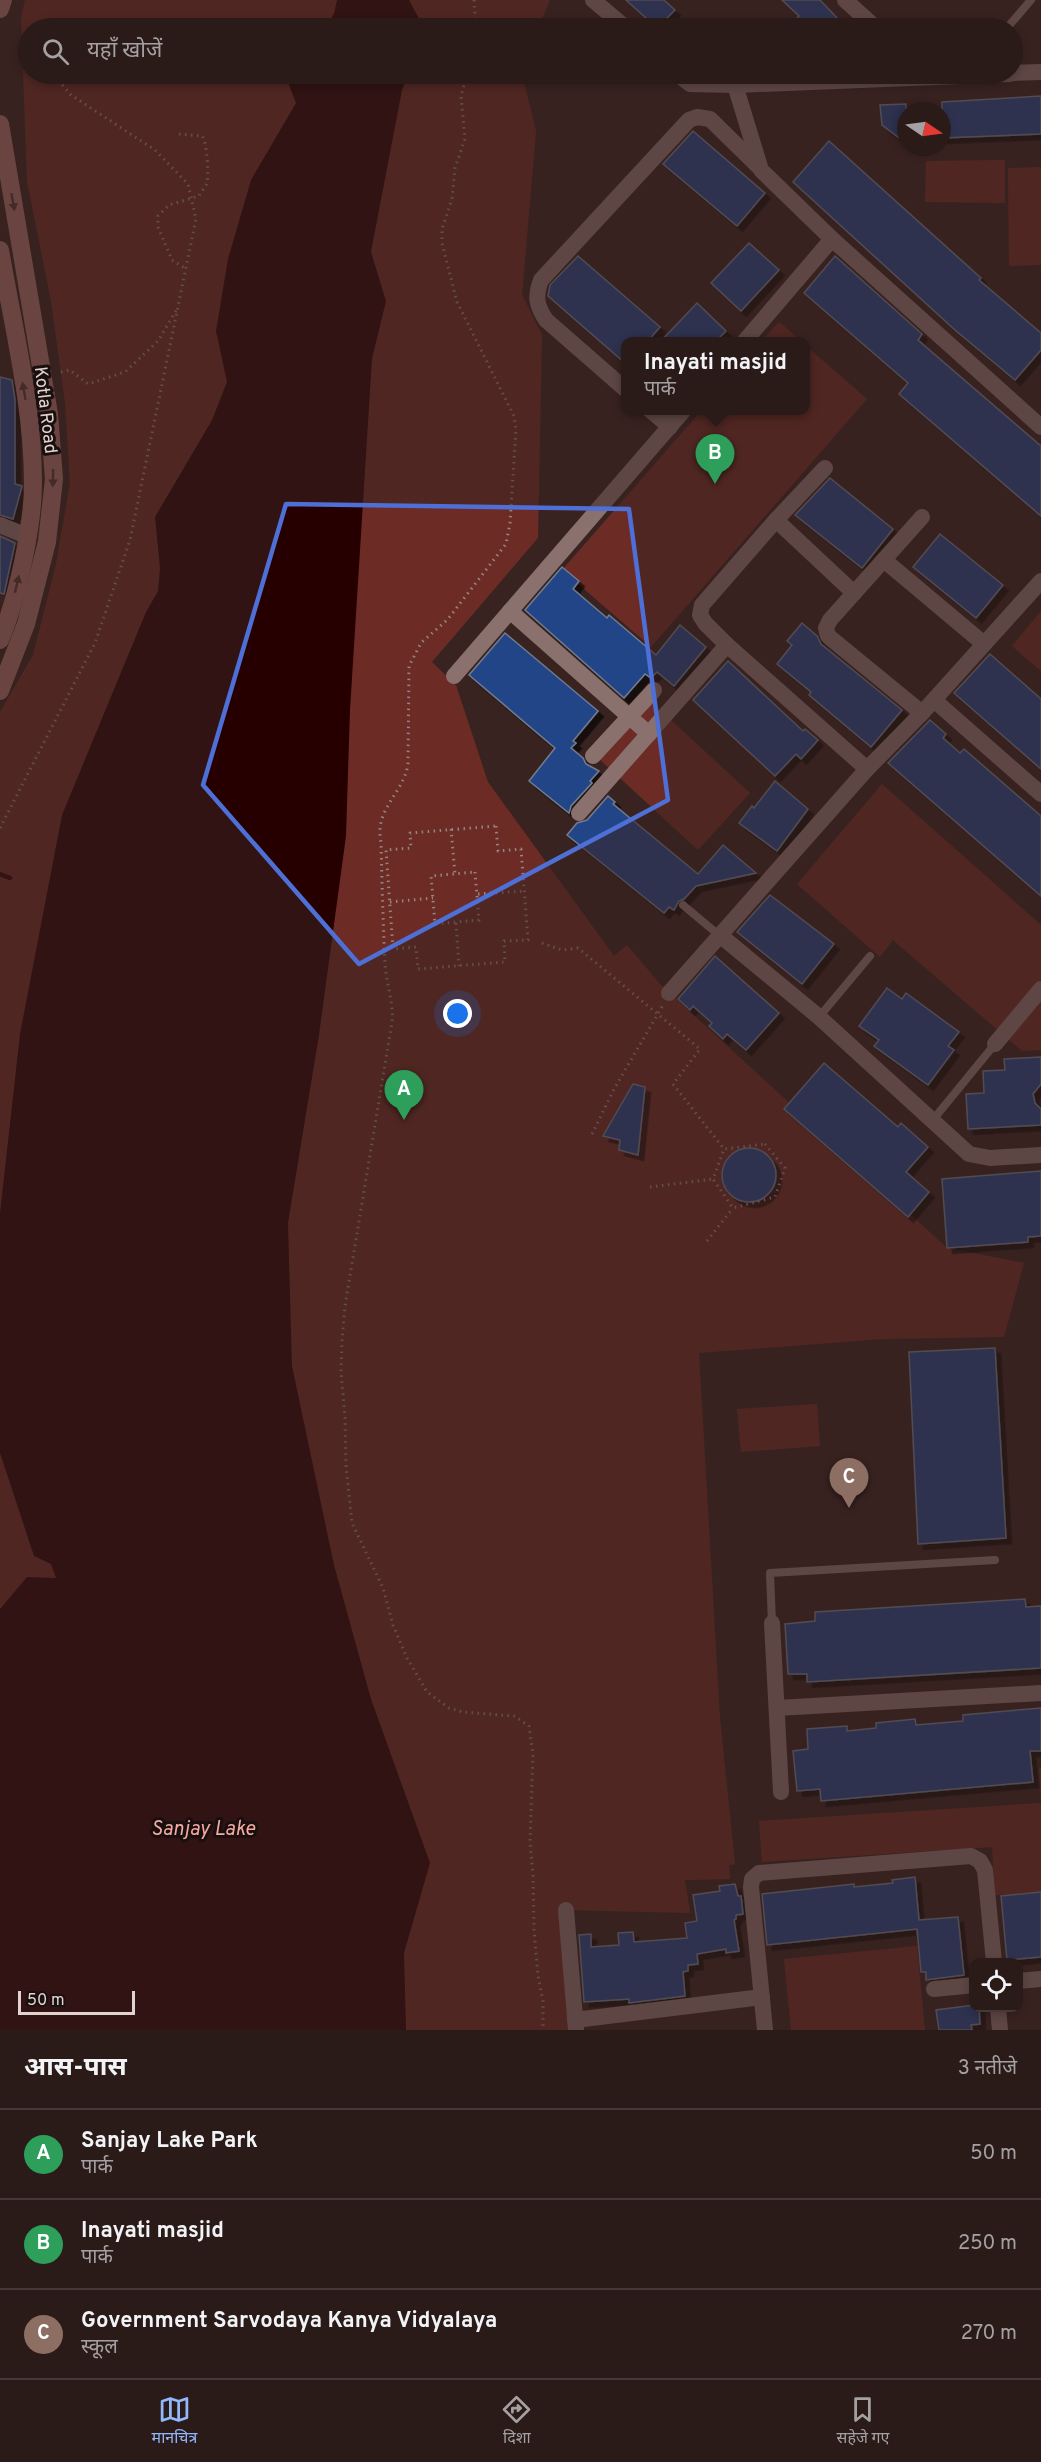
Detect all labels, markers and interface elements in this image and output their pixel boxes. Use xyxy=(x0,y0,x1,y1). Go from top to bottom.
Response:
search box xyxy=(18,18,1023,84)
icon: search xyxy=(39,35,72,68)
text: यहाँ खोजें xyxy=(87,38,162,65)
north arrow xyxy=(897,102,951,156)
one-way arrow xyxy=(9,193,18,212)
popup xyxy=(621,337,810,415)
text: Inayati masjid xyxy=(644,350,787,377)
street label: Kotla Road xyxy=(28,365,61,455)
text: पार्क xyxy=(644,377,676,403)
one-way arrow xyxy=(19,381,28,400)
pin: B xyxy=(696,434,734,484)
one-way arrow xyxy=(48,468,58,487)
one-way arrow xyxy=(12,575,22,593)
your location xyxy=(443,999,472,1028)
pin: A xyxy=(384,1070,424,1120)
pin: C xyxy=(830,1458,868,1508)
water label: Sanjay Lake xyxy=(151,1817,256,1843)
map controls xyxy=(969,1958,1023,2012)
button: locate xyxy=(969,1958,1023,2012)
scale bar xyxy=(18,1988,135,2016)
text: 50 m xyxy=(27,1991,65,2011)
text: आस-पास xyxy=(24,2052,127,2085)
text: 3 नतीजे xyxy=(958,2056,1017,2082)
text: Sanjay Lake Park xyxy=(81,2128,258,2155)
text: A xyxy=(36,2141,51,2167)
text: 50 m xyxy=(970,2141,1017,2167)
text: पार्क xyxy=(81,2155,113,2181)
text: Inayati masjid xyxy=(81,2218,224,2245)
text: B xyxy=(37,2231,50,2257)
text: 250 m xyxy=(958,2231,1017,2257)
text: पार्क xyxy=(81,2245,113,2271)
text: Government Sarvodaya Kanya Vidyalaya xyxy=(81,2308,497,2335)
text: C xyxy=(37,2321,50,2347)
text: 270 m xyxy=(961,2321,1017,2347)
text: स्कूल xyxy=(81,2335,118,2361)
tab: मानचित्र xyxy=(152,2393,197,2450)
tab: दिशा xyxy=(500,2393,533,2450)
tab: सहेजे गए xyxy=(837,2393,889,2450)

